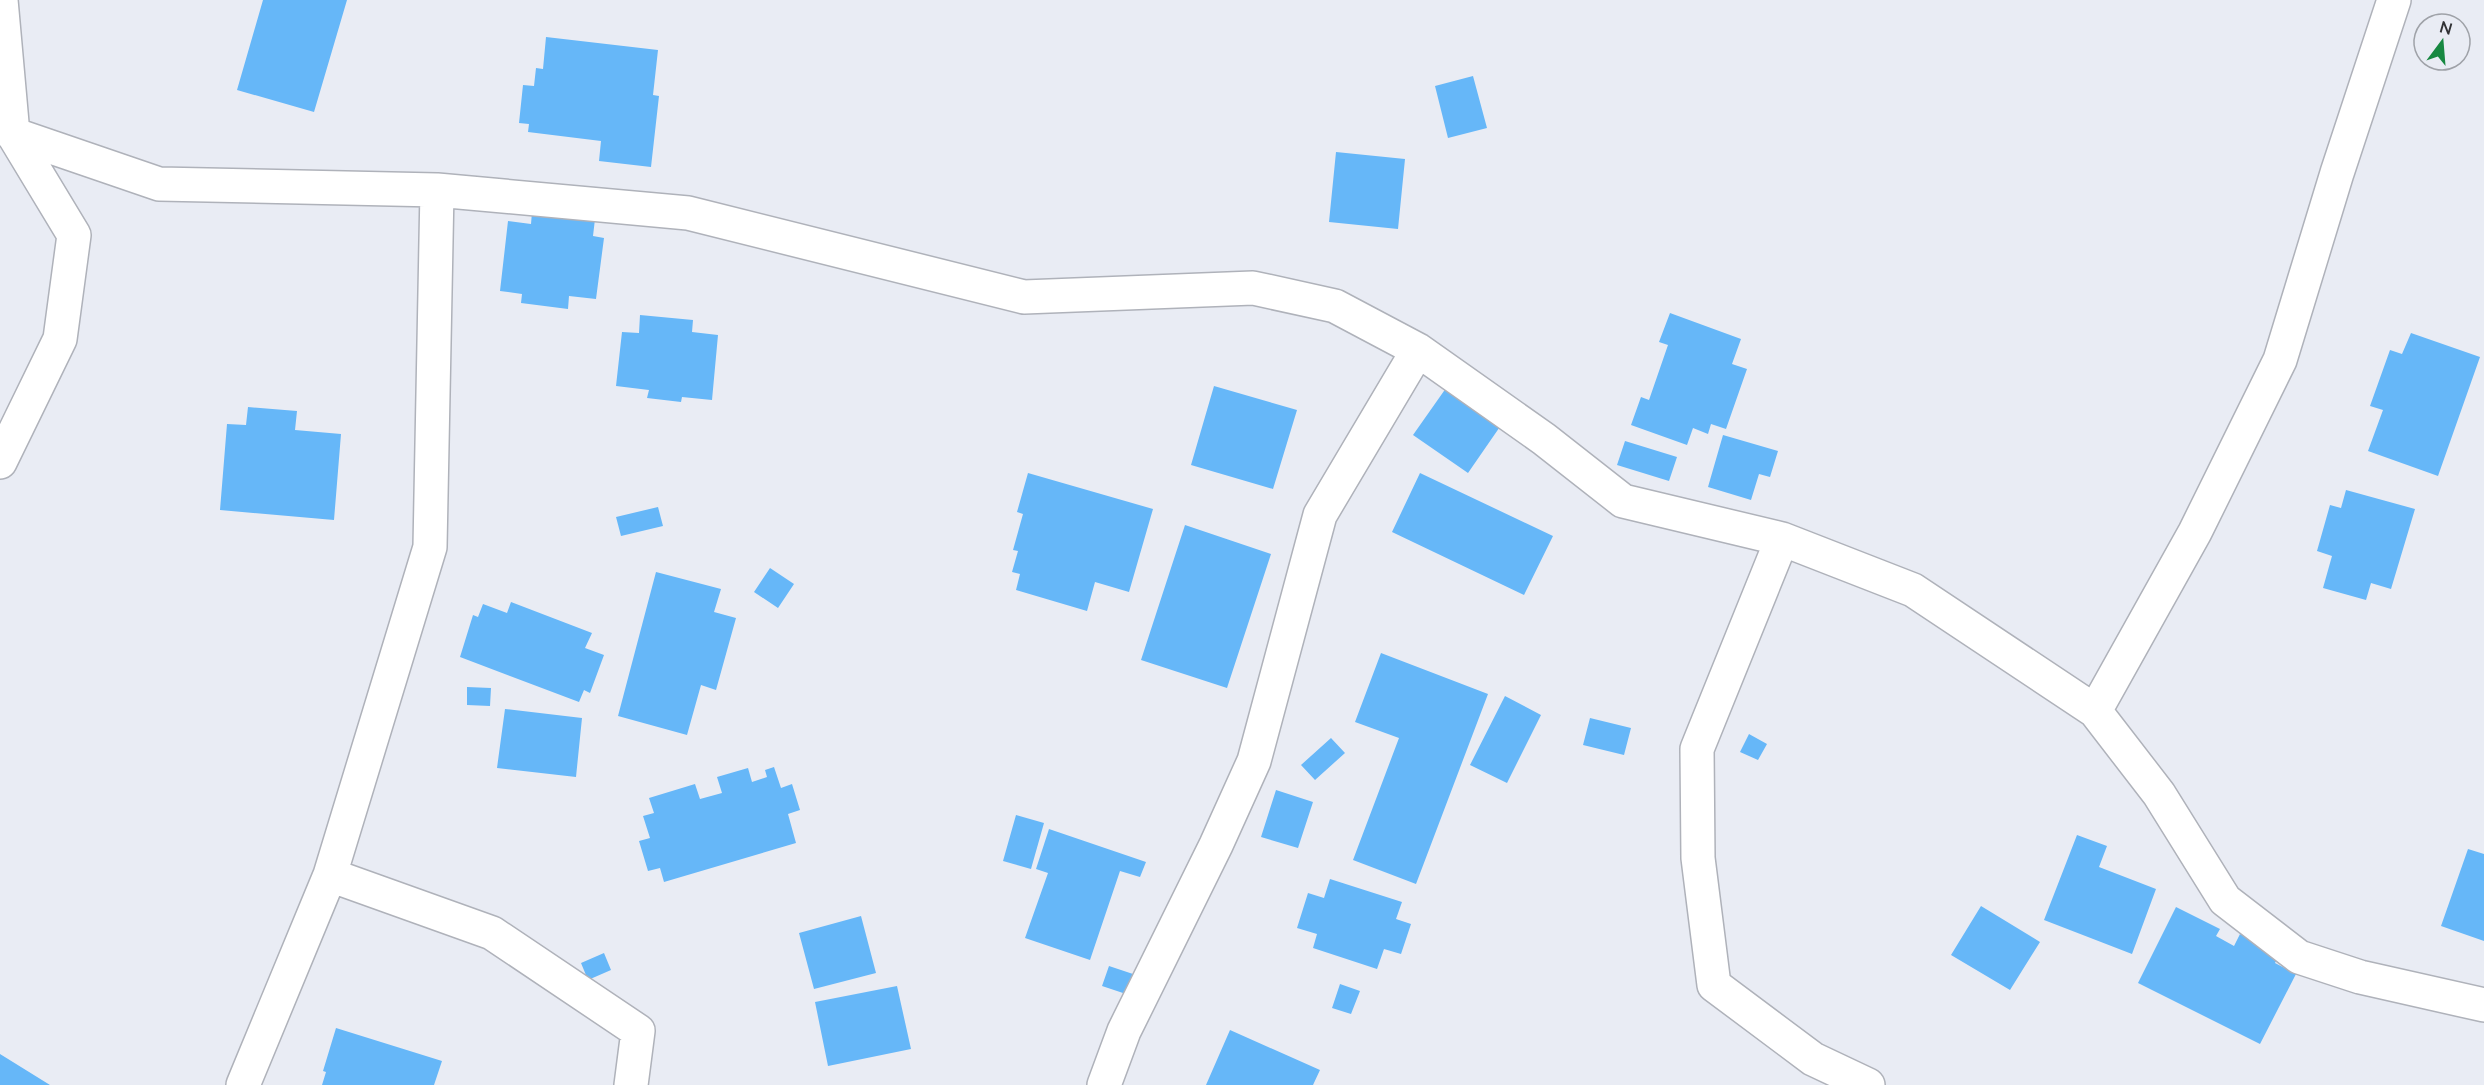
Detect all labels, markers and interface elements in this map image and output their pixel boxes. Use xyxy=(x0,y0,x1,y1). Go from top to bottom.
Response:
north arrow xyxy=(2412,12,2472,72)
text: N xyxy=(2438,16,2455,38)

